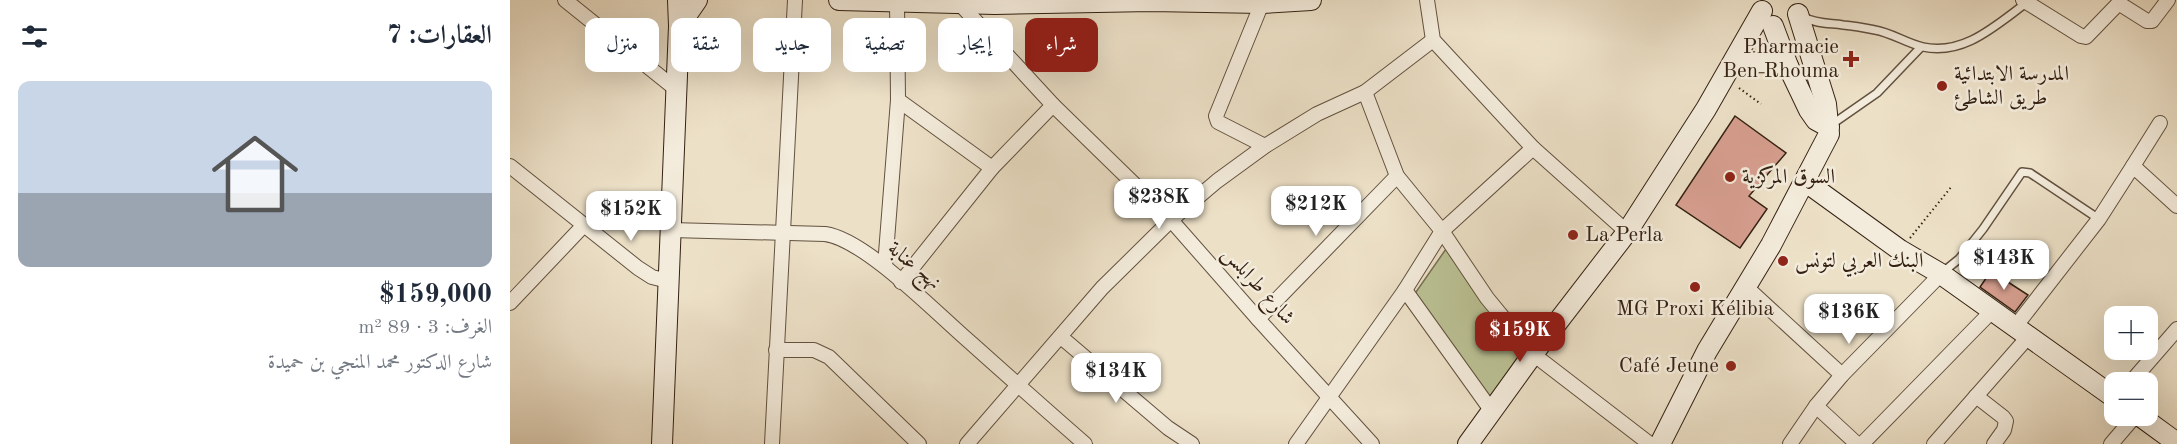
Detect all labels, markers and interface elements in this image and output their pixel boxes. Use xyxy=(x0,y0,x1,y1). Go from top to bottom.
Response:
chip: منزل xyxy=(585,18,659,72)
chip: شقة xyxy=(671,18,741,72)
chip: جديد xyxy=(753,18,831,72)
chip: تصفية xyxy=(843,18,926,72)
chip: إيجار xyxy=(938,18,1013,72)
chip: شراء xyxy=(1025,18,1098,72)
icon: filters xyxy=(18,20,51,53)
text: العقارات: 7 xyxy=(387,23,492,49)
place label: Pharmacie Ben Rhouma xyxy=(1722,37,1839,82)
marker: Pharmacie Ben Rhouma xyxy=(1844,52,1858,66)
place label: المدرسة الابتدائية طريق الشاطئ xyxy=(1954,64,2069,111)
marker: المدرسة الابتدائية طريق الشاطئ xyxy=(1935,79,1949,93)
icon: home xyxy=(201,120,309,228)
place label: السوق المركزية xyxy=(1742,165,1835,189)
marker: السوق المركزية xyxy=(1723,170,1737,184)
pin: $238K xyxy=(1117,179,1201,230)
pin: $212K xyxy=(1274,186,1358,237)
text: $238K xyxy=(1128,188,1190,208)
pin: $152K xyxy=(589,191,673,242)
text: $212K xyxy=(1285,195,1347,215)
text: $152K xyxy=(600,200,662,220)
place label: La Perla xyxy=(1585,225,1663,246)
marker: La Perla xyxy=(1566,228,1580,242)
street label: نهج عنابة xyxy=(879,238,945,299)
pin: $143K xyxy=(1962,240,2046,291)
street label: شارع طرابلس xyxy=(1213,243,1298,333)
text: $143K xyxy=(1973,249,2035,269)
place label: البنك العربي لتونس xyxy=(1795,251,1924,277)
marker: البنك العربي لتونس xyxy=(1776,254,1790,268)
marker: MG Proxi Kélibia xyxy=(1688,280,1702,294)
text: $159,000 xyxy=(379,282,492,308)
pin: $136K xyxy=(1807,294,1891,345)
place label: MG Proxi Kélibia xyxy=(1616,299,1774,320)
text: $136K xyxy=(1818,303,1880,323)
map controls xyxy=(2104,306,2158,426)
button: + xyxy=(2104,306,2158,360)
pin: $159K xyxy=(1478,312,1562,363)
text: الغرف: 3 · 89 m² xyxy=(358,318,492,338)
text: $159K xyxy=(1489,321,1551,341)
text: شارع الدكتور محمد المنجي بن حميدة xyxy=(268,353,492,373)
pin: $134K xyxy=(1074,353,1158,404)
place label: Café Jeune xyxy=(1619,356,1719,377)
marker: Café Jeune xyxy=(1724,359,1738,373)
text: $134K xyxy=(1085,362,1147,382)
button: − xyxy=(2104,372,2158,426)

